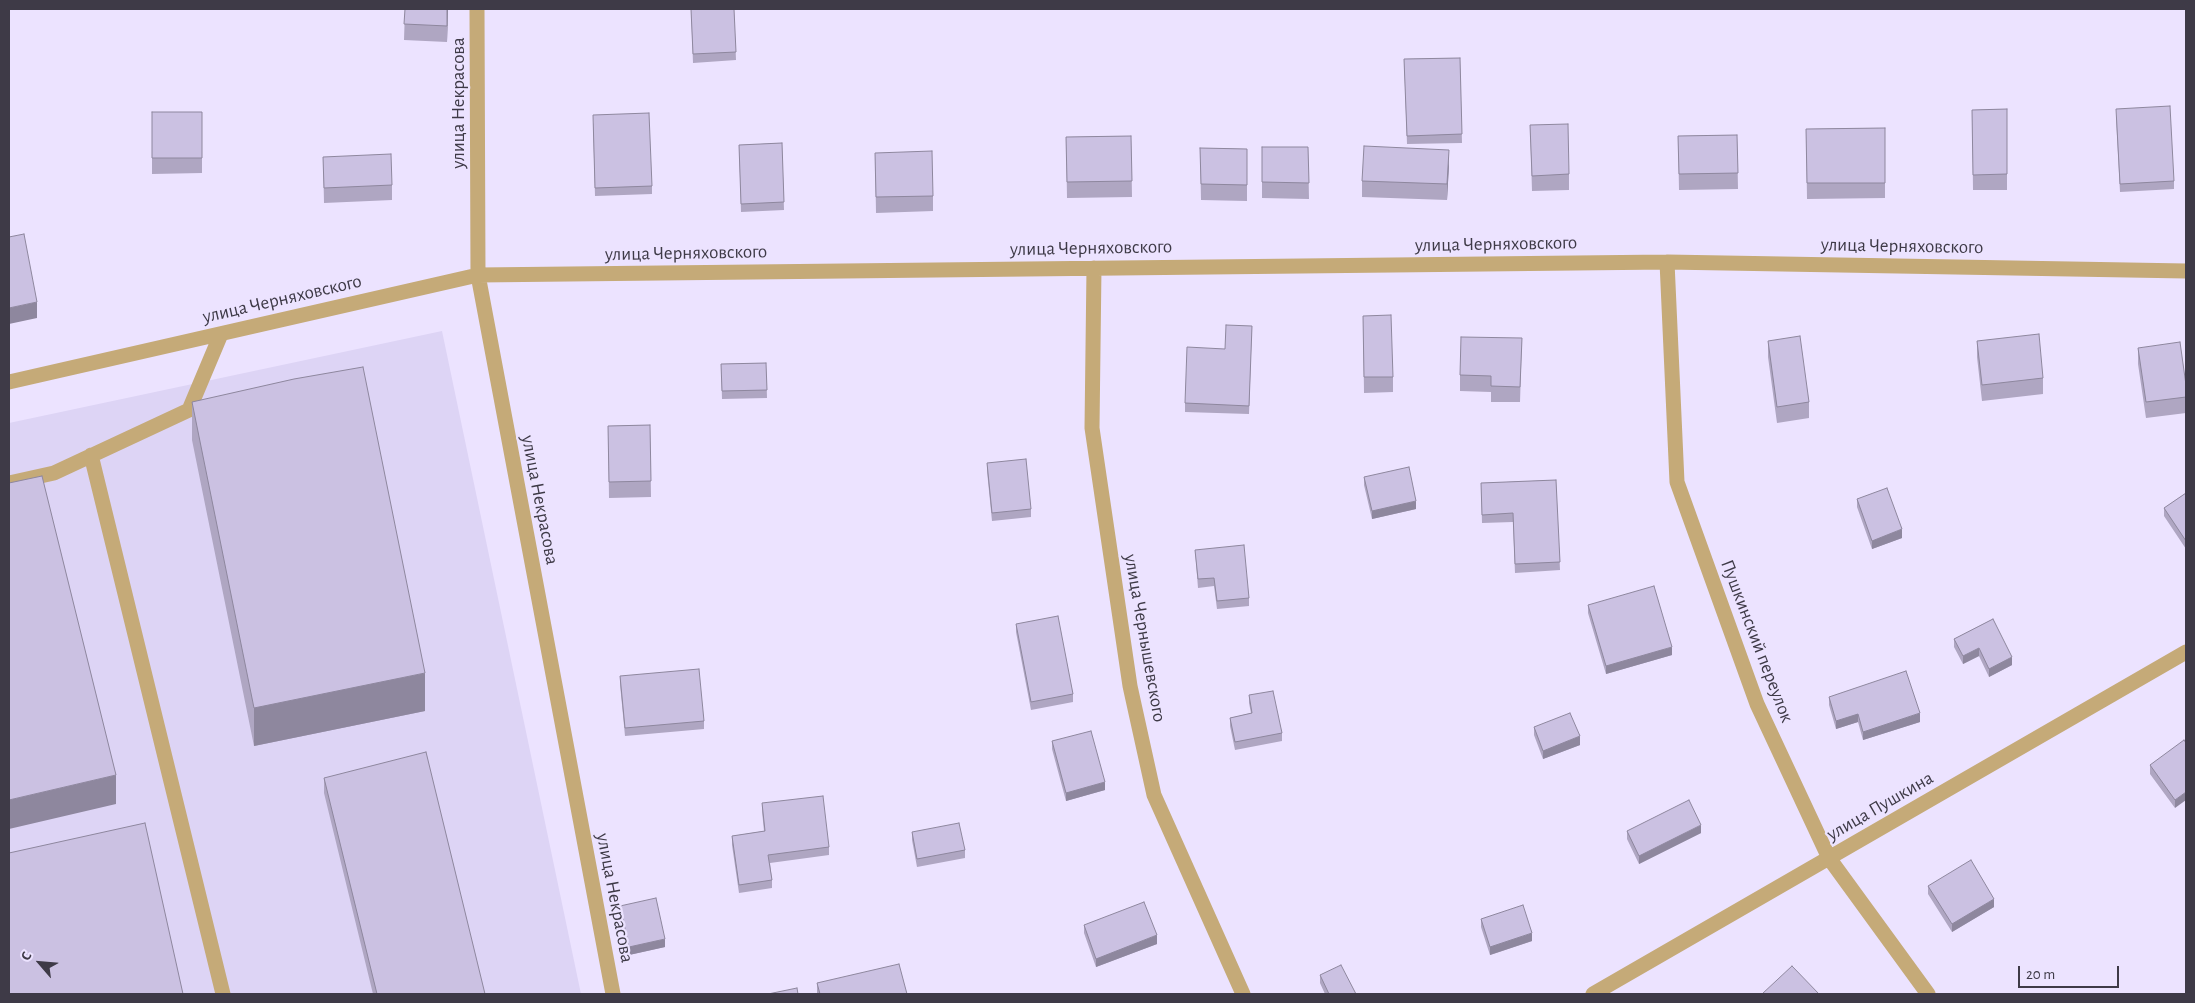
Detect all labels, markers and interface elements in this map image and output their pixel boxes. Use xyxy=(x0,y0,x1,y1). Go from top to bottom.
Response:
street label: улица Некрасова xyxy=(447,37,469,169)
street label: улица Черняховского xyxy=(1415,231,1577,257)
street label: улица Черняховского xyxy=(1821,233,1983,259)
street label: улица Черняховского xyxy=(1010,235,1172,261)
street label: улица Черняховского xyxy=(605,240,767,266)
street label: улица Черняховского xyxy=(200,270,364,328)
street label: улица Некрасова xyxy=(516,433,564,567)
street label: улица Чернышевского xyxy=(1119,552,1171,724)
street label: Пушкинский переулок xyxy=(1715,556,1799,726)
street label: улица Пушкина xyxy=(1823,766,1937,846)
street label: улица Некрасова xyxy=(591,831,639,965)
north arrow xyxy=(15,938,65,988)
text: С xyxy=(19,950,35,963)
scale bar xyxy=(2020,956,2121,988)
text: 20 m xyxy=(2026,967,2055,982)

